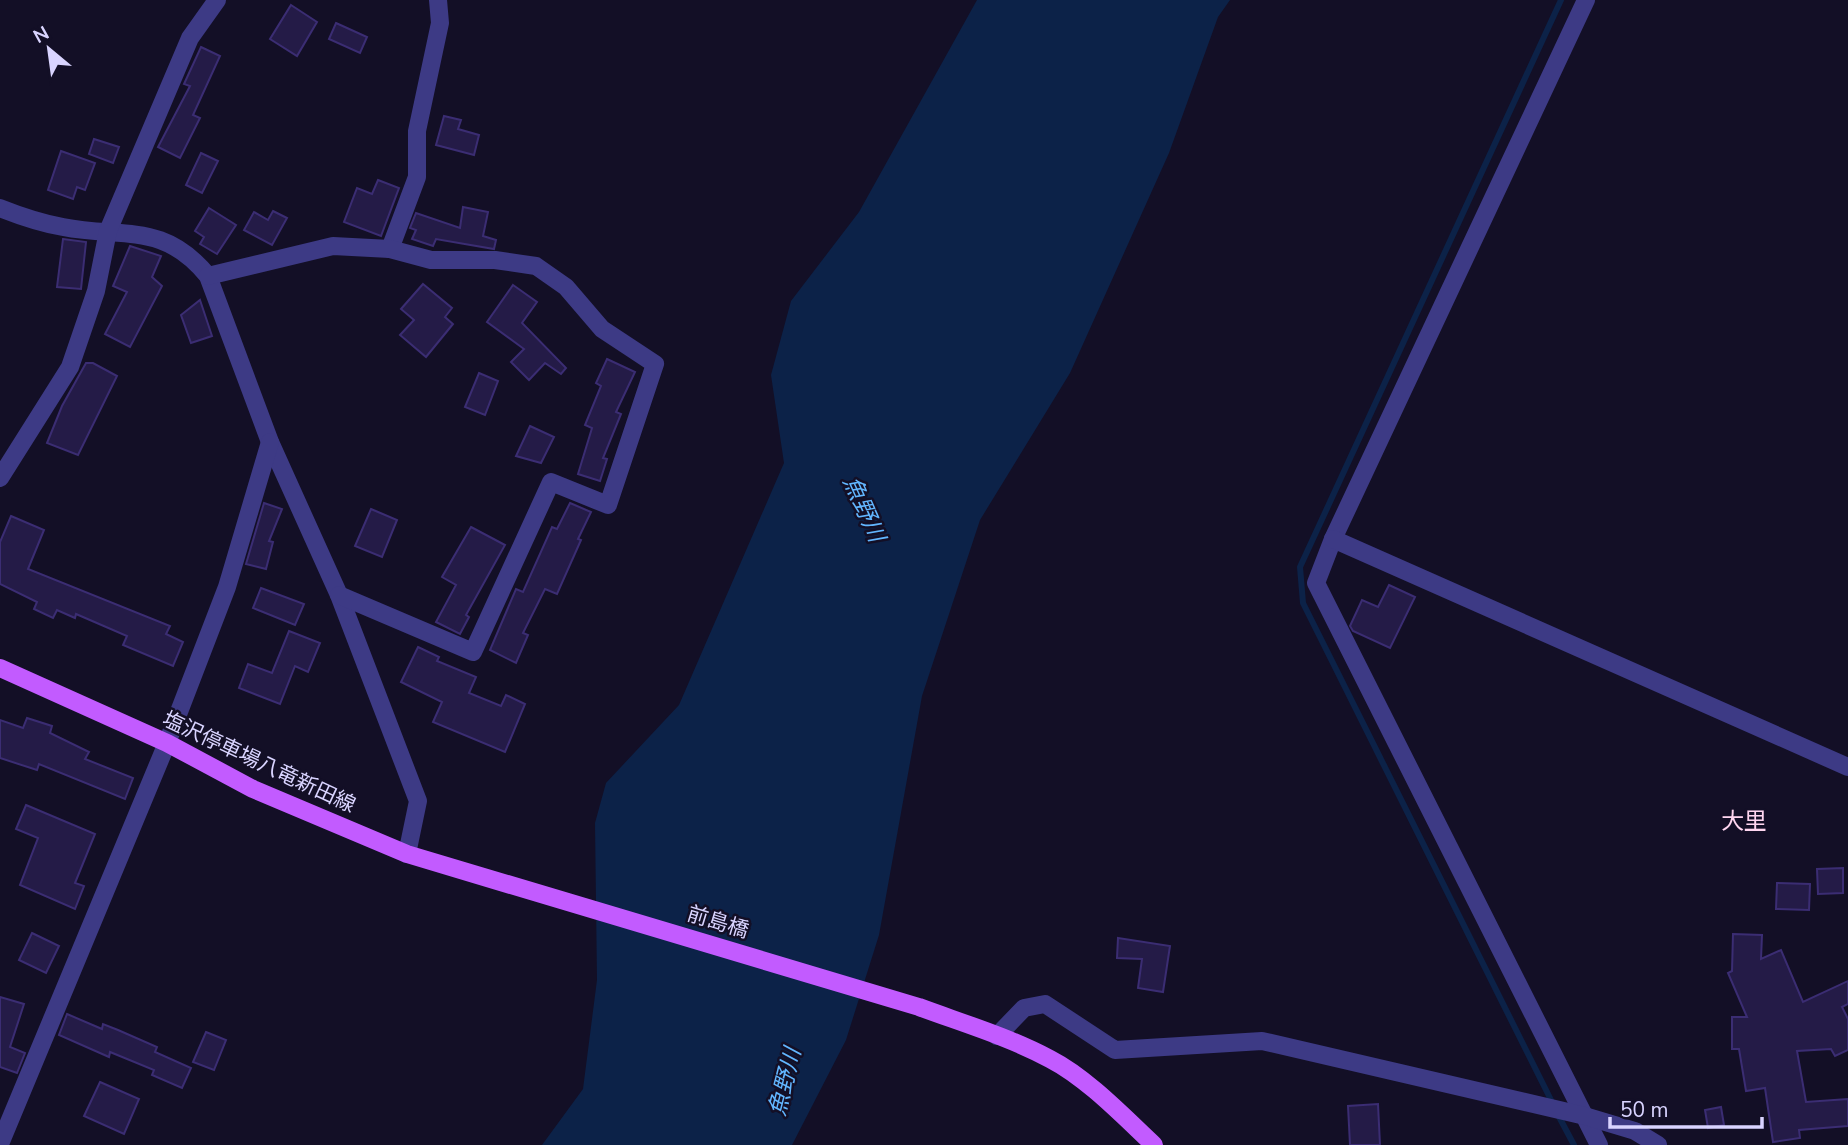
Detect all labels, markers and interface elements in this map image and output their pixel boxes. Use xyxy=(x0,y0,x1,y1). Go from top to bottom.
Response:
north arrow xyxy=(14,14,84,84)
text: N xyxy=(29,20,54,50)
water label: 魚野川 xyxy=(836,471,893,550)
street label: 塩沢停車場八竜新田線 xyxy=(158,705,360,819)
district label: 大里 xyxy=(1721,806,1767,837)
street label: 前島橋 xyxy=(684,899,752,945)
water label: 魚野川 xyxy=(762,1042,809,1119)
scale bar xyxy=(1610,1086,1762,1130)
text: 50 m xyxy=(1620,1096,1669,1124)

